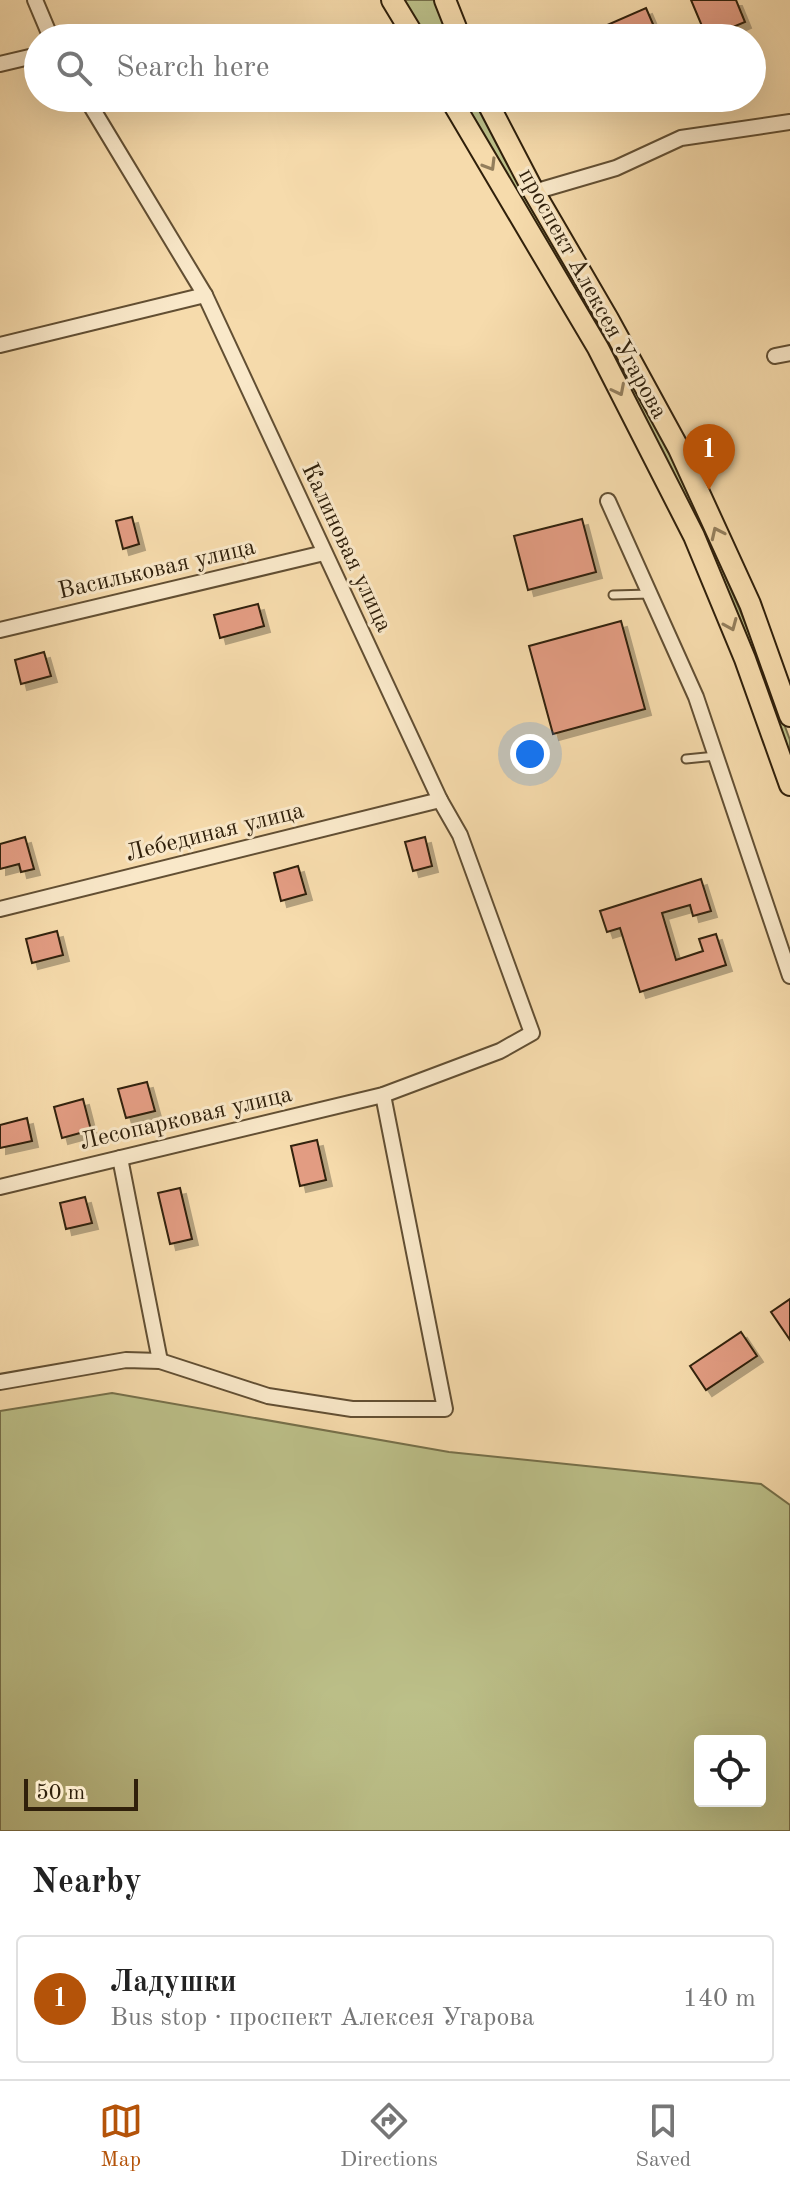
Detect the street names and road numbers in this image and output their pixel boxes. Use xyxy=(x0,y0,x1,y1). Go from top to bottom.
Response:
street label: проспект Алексея Угарова xyxy=(513,165,671,423)
street label: Калиновая улица xyxy=(296,460,396,636)
street label: Васильковая улица xyxy=(56,536,258,604)
street label: Лебединая улица xyxy=(123,799,307,867)
street label: Лесопарковая улица xyxy=(77,1083,295,1155)

